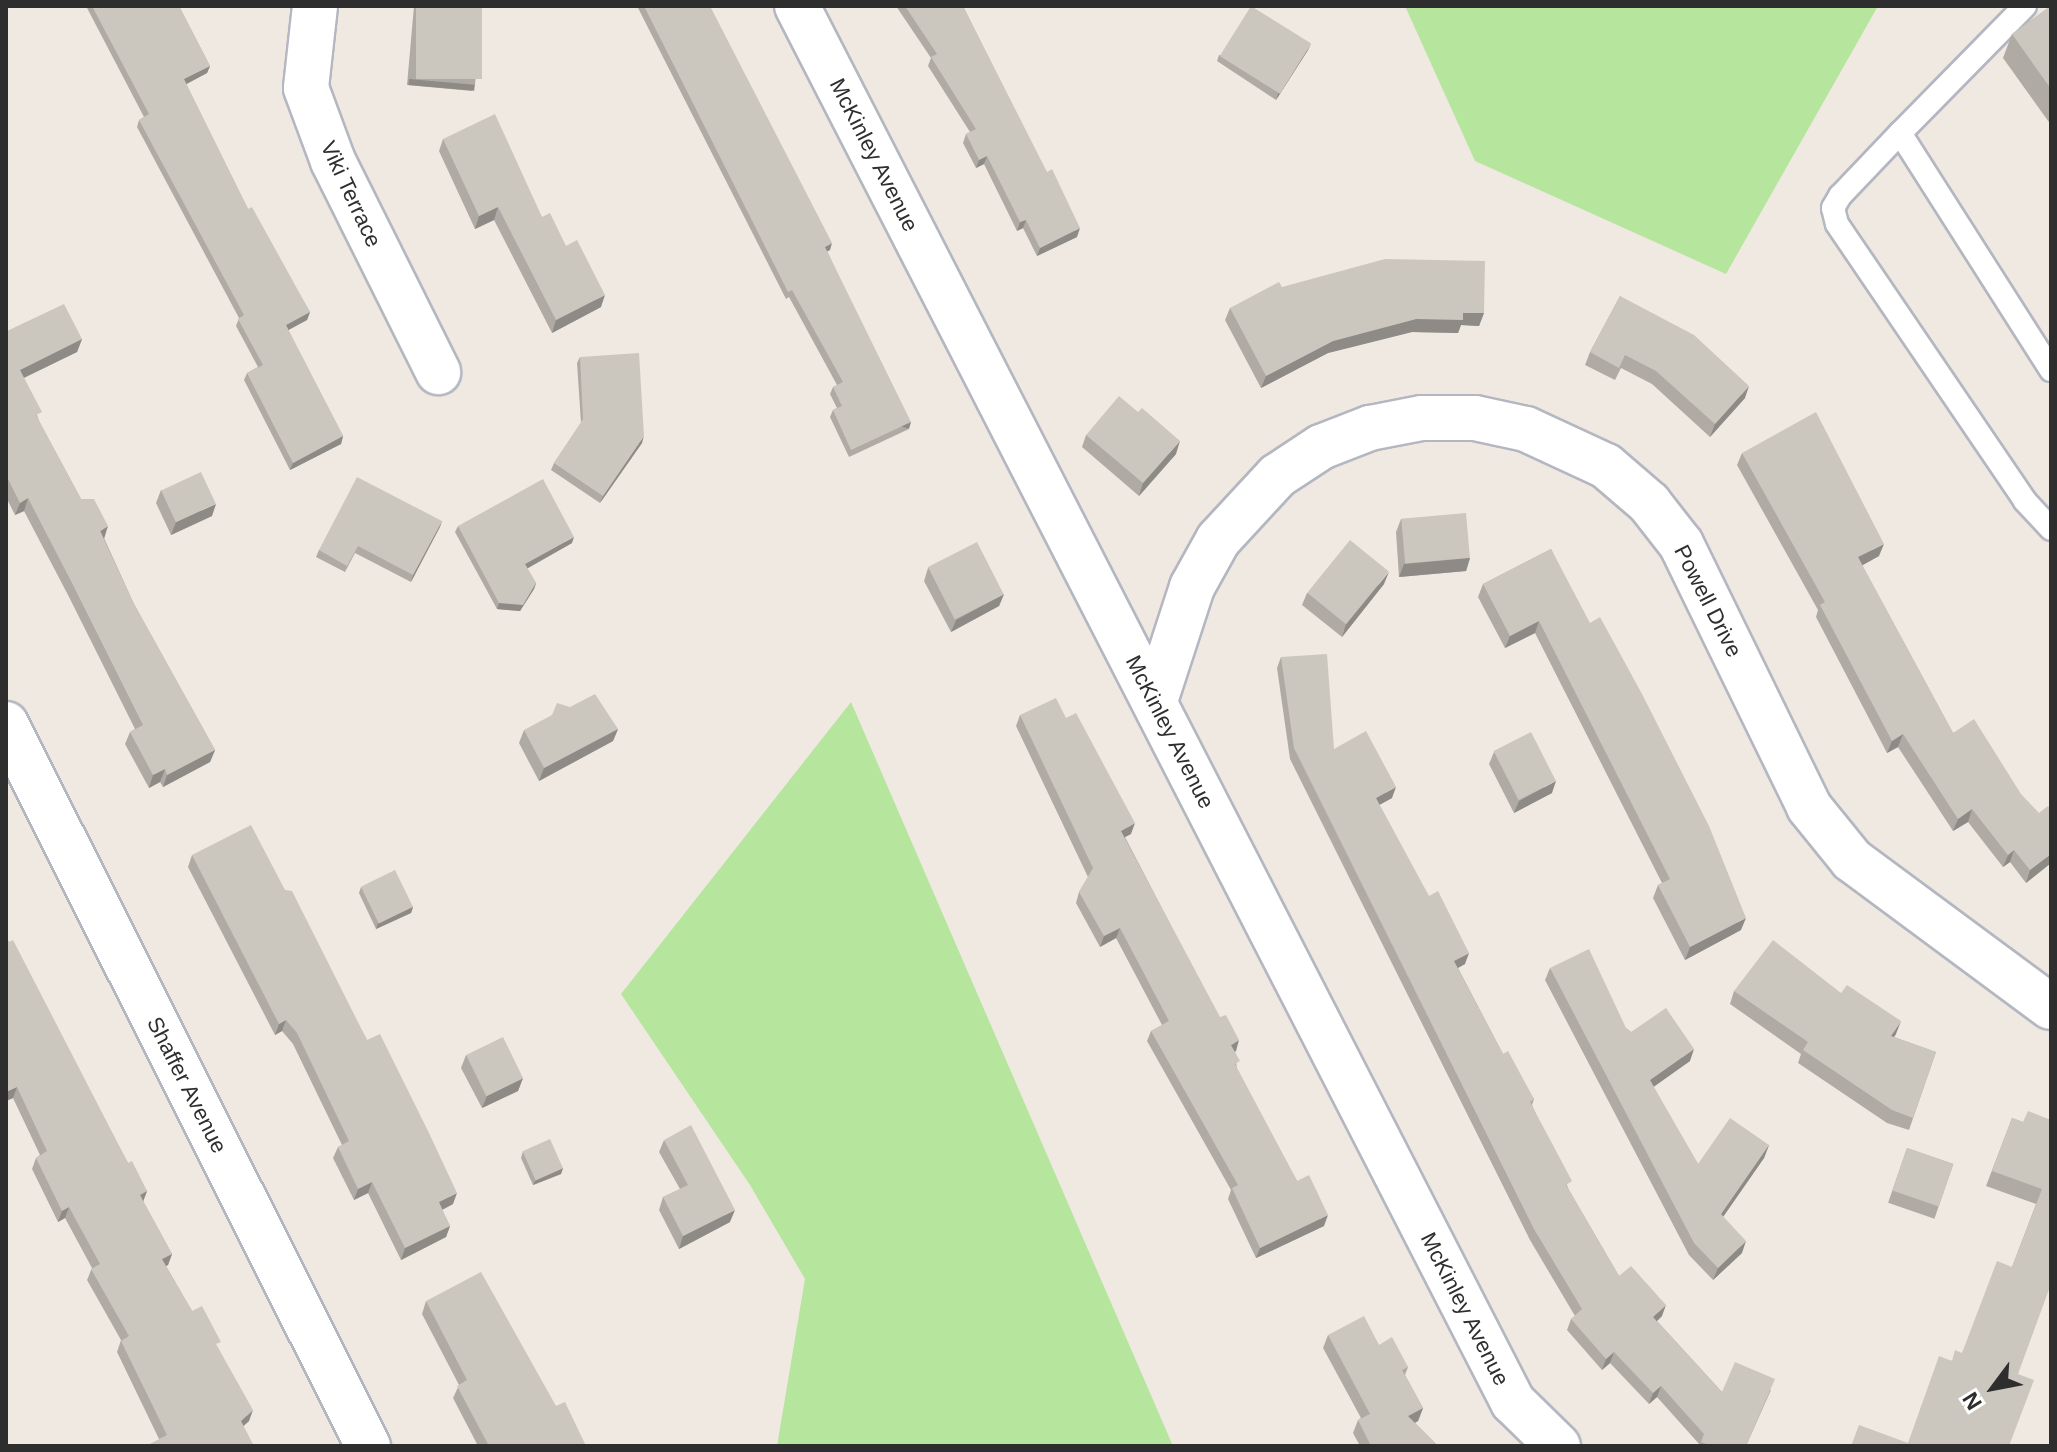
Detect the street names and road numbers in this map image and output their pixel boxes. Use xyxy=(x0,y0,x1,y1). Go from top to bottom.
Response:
street label: McKinley Avenue xyxy=(824,73,924,237)
street label: Viki Terrace xyxy=(315,137,387,251)
street label: Powell Drive xyxy=(1668,541,1748,661)
street label: McKinley Avenue xyxy=(1120,650,1220,814)
street label: Shaffer Avenue xyxy=(141,1012,233,1158)
street label: McKinley Avenue xyxy=(1415,1227,1515,1391)

